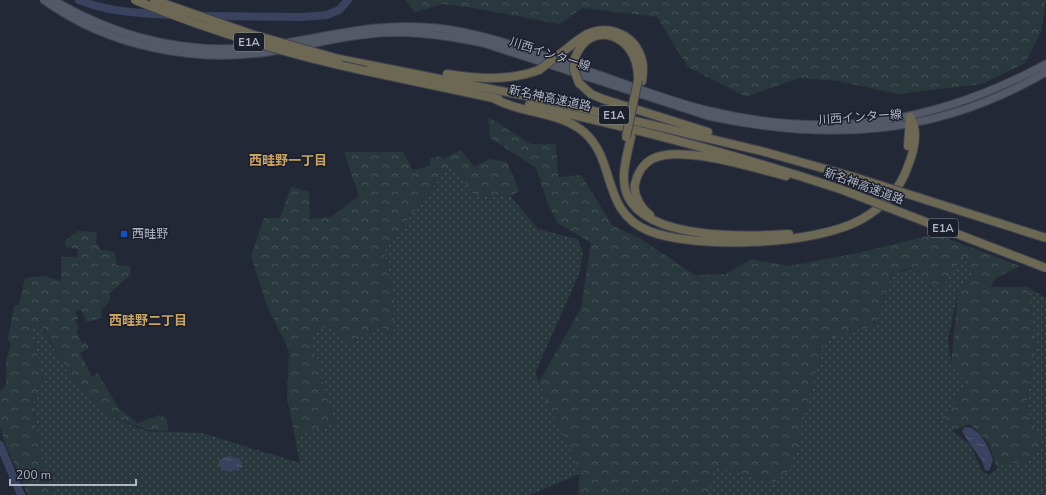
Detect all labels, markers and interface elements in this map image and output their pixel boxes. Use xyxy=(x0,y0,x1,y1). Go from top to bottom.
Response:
road number: E1A xyxy=(234,33,264,51)
street label: 川西インター線 xyxy=(508,33,592,75)
street label: 新名神高速道路 xyxy=(507,81,593,115)
road number: E1A xyxy=(599,106,629,124)
street label: 川西インター線 xyxy=(818,106,902,128)
district label: 西畦野一丁目 xyxy=(249,152,327,170)
street label: 新名神高速道路 xyxy=(822,164,906,208)
road number: E1A xyxy=(928,219,958,237)
place label: 西畦野 xyxy=(132,226,168,242)
marker: 西畦野 xyxy=(119,229,129,239)
district label: 西畦野二丁目 xyxy=(109,312,187,330)
scale bar xyxy=(10,461,136,487)
text: 200 m xyxy=(16,467,51,483)

